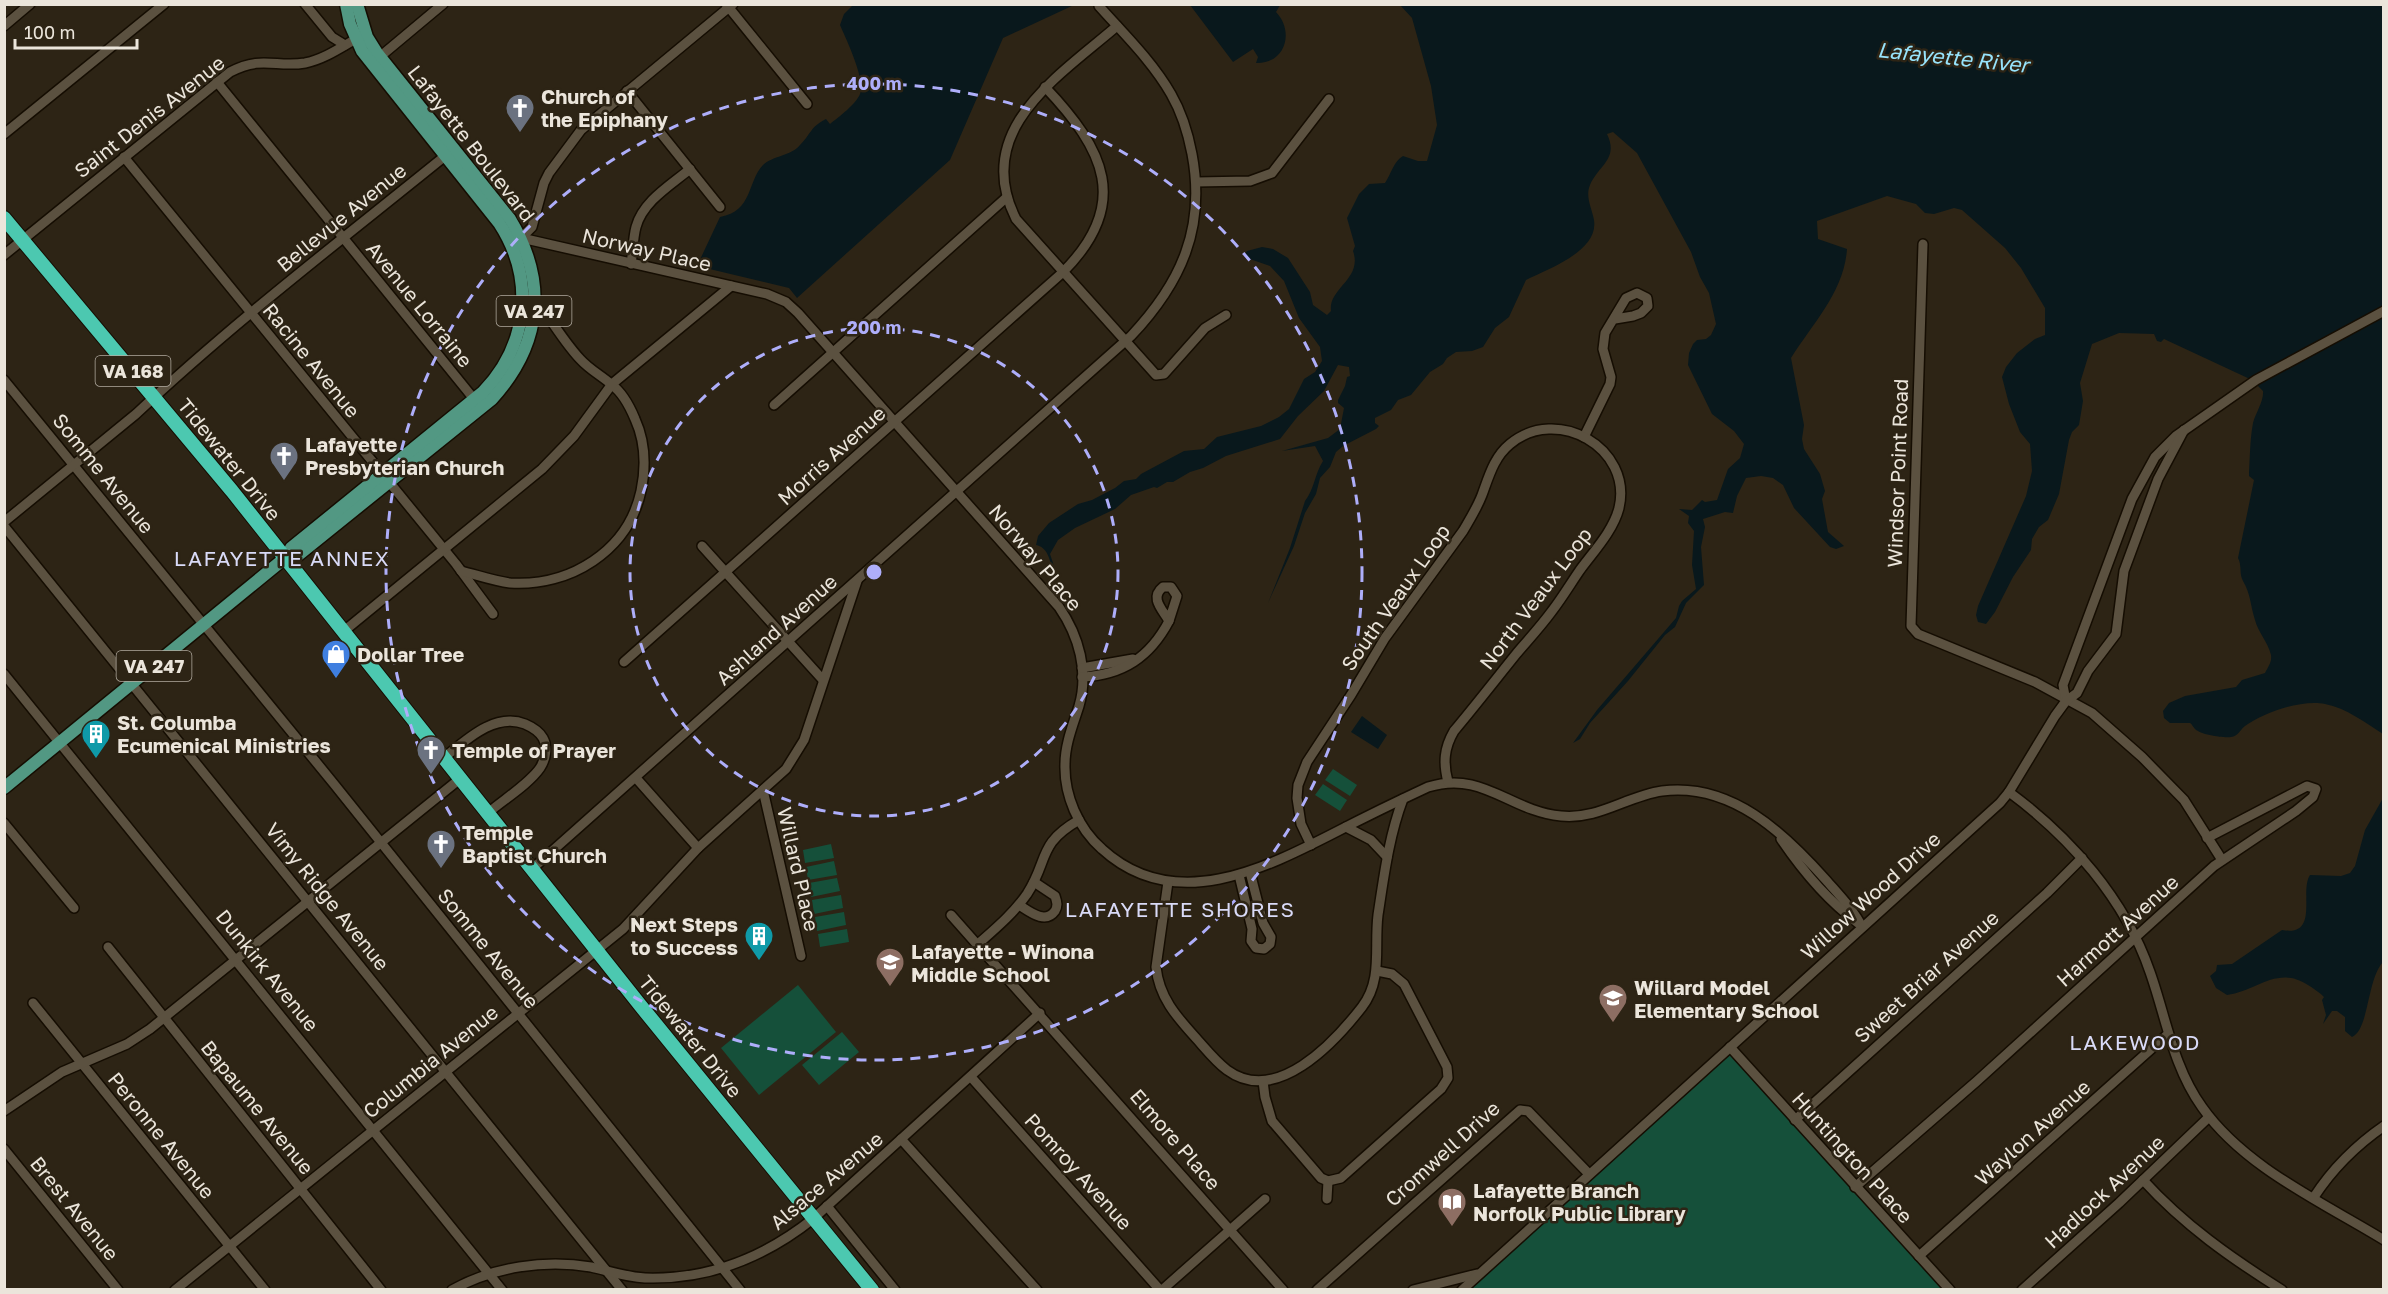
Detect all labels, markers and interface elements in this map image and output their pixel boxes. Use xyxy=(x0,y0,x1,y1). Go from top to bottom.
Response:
scale bar xyxy=(15,12,136,50)
text: 100 m xyxy=(24,21,75,43)
water label: Lafayette River xyxy=(1876,36,2033,78)
street label: Saint Denis Avenue xyxy=(69,50,229,182)
street label: Lafayette Boulevard xyxy=(403,60,541,226)
text: 400 m xyxy=(847,72,901,94)
place label: Church of the Epiphany xyxy=(541,84,668,131)
church icon: Church of the Epiphany xyxy=(504,92,536,134)
street label: Bellevue Avenue xyxy=(272,158,410,276)
street label: Norway Place xyxy=(580,223,714,275)
street label: Avenue Lorraine xyxy=(362,236,478,372)
road number: VA 247 xyxy=(496,296,572,326)
street label: Racine Avenue xyxy=(258,298,366,422)
text: 200 m xyxy=(847,316,901,338)
road number: VA 168 xyxy=(96,356,170,386)
street label: Windsor Point Road xyxy=(1882,378,1912,568)
street label: Tidewater Drive xyxy=(173,393,287,525)
street label: Morris Avenue xyxy=(772,400,890,510)
street label: Somme Avenue xyxy=(48,408,160,538)
place label: Lafayette Presbyterian Church xyxy=(305,432,504,479)
church icon: Lafayette Presbyterian Church xyxy=(268,440,300,482)
street label: Norway Place xyxy=(985,499,1087,615)
street label: South Veaux Loop xyxy=(1336,519,1454,675)
street label: North Veaux Loop xyxy=(1474,522,1596,674)
district label: LAFAYETTE ANNEX xyxy=(174,545,390,571)
centre of rings xyxy=(864,562,884,582)
street label: Ashland Avenue xyxy=(711,569,841,689)
shop icon: Dollar Tree xyxy=(320,638,352,680)
place label: Dollar Tree xyxy=(357,642,465,666)
road number: VA 247 xyxy=(116,651,192,681)
place label: St. Columba Ecumenical Ministries xyxy=(117,710,331,757)
building icon: St. Columba Ecumenical Ministries xyxy=(80,718,112,760)
church icon: Temple of Prayer xyxy=(415,734,447,776)
place label: Temple of Prayer xyxy=(452,738,616,762)
street label: Willard Place xyxy=(773,804,825,934)
street label: Vimy Ridge Avenue xyxy=(261,817,395,975)
place label: Temple Baptist Church xyxy=(462,820,607,867)
street label: Willow Wood Drive xyxy=(1795,826,1945,964)
church icon: Temple Baptist Church xyxy=(425,828,457,870)
street label: Harmott Avenue xyxy=(2051,869,2183,991)
street label: Somme Avenue xyxy=(433,883,545,1013)
district label: LAFAYETTE SHORES xyxy=(1065,896,1295,922)
street label: Dunkirk Avenue xyxy=(212,904,324,1036)
street label: Sweet Briar Avenue xyxy=(1849,905,2003,1047)
place label: Next Steps to Success xyxy=(630,912,738,959)
building icon: Next Steps to Success xyxy=(743,920,775,962)
place label: Lafayette - Winona Middle School xyxy=(911,939,1094,986)
school or university icon: Lafayette - Winona Middle School xyxy=(874,946,906,988)
street label: Tidewater Drive xyxy=(634,970,748,1102)
place label: Willard Model Elementary School xyxy=(1634,975,1819,1022)
school or university icon: Willard Model Elementary School xyxy=(1597,982,1629,1024)
street label: Columbia Avenue xyxy=(358,999,502,1123)
district label: LAKEWOOD xyxy=(2069,1029,2201,1055)
street label: Bapaume Avenue xyxy=(197,1035,319,1179)
street label: Peronne Avenue xyxy=(104,1067,220,1203)
street label: Waylon Avenue xyxy=(1969,1074,2095,1190)
street label: Elmore Place xyxy=(1126,1084,1226,1194)
street label: Huntington Place xyxy=(1788,1087,1918,1227)
street label: Cromwell Drive xyxy=(1380,1095,1504,1211)
street label: Pomroy Avenue xyxy=(1020,1108,1138,1234)
street label: Alsace Avenue xyxy=(765,1126,887,1234)
street label: Hadlock Avenue xyxy=(2039,1129,2169,1253)
street label: Brest Avenue xyxy=(26,1151,124,1265)
place label: Lafayette Branch Norfolk Public Library xyxy=(1473,1178,1686,1225)
library icon: Lafayette Branch Norfolk Public Library xyxy=(1436,1186,1468,1228)

